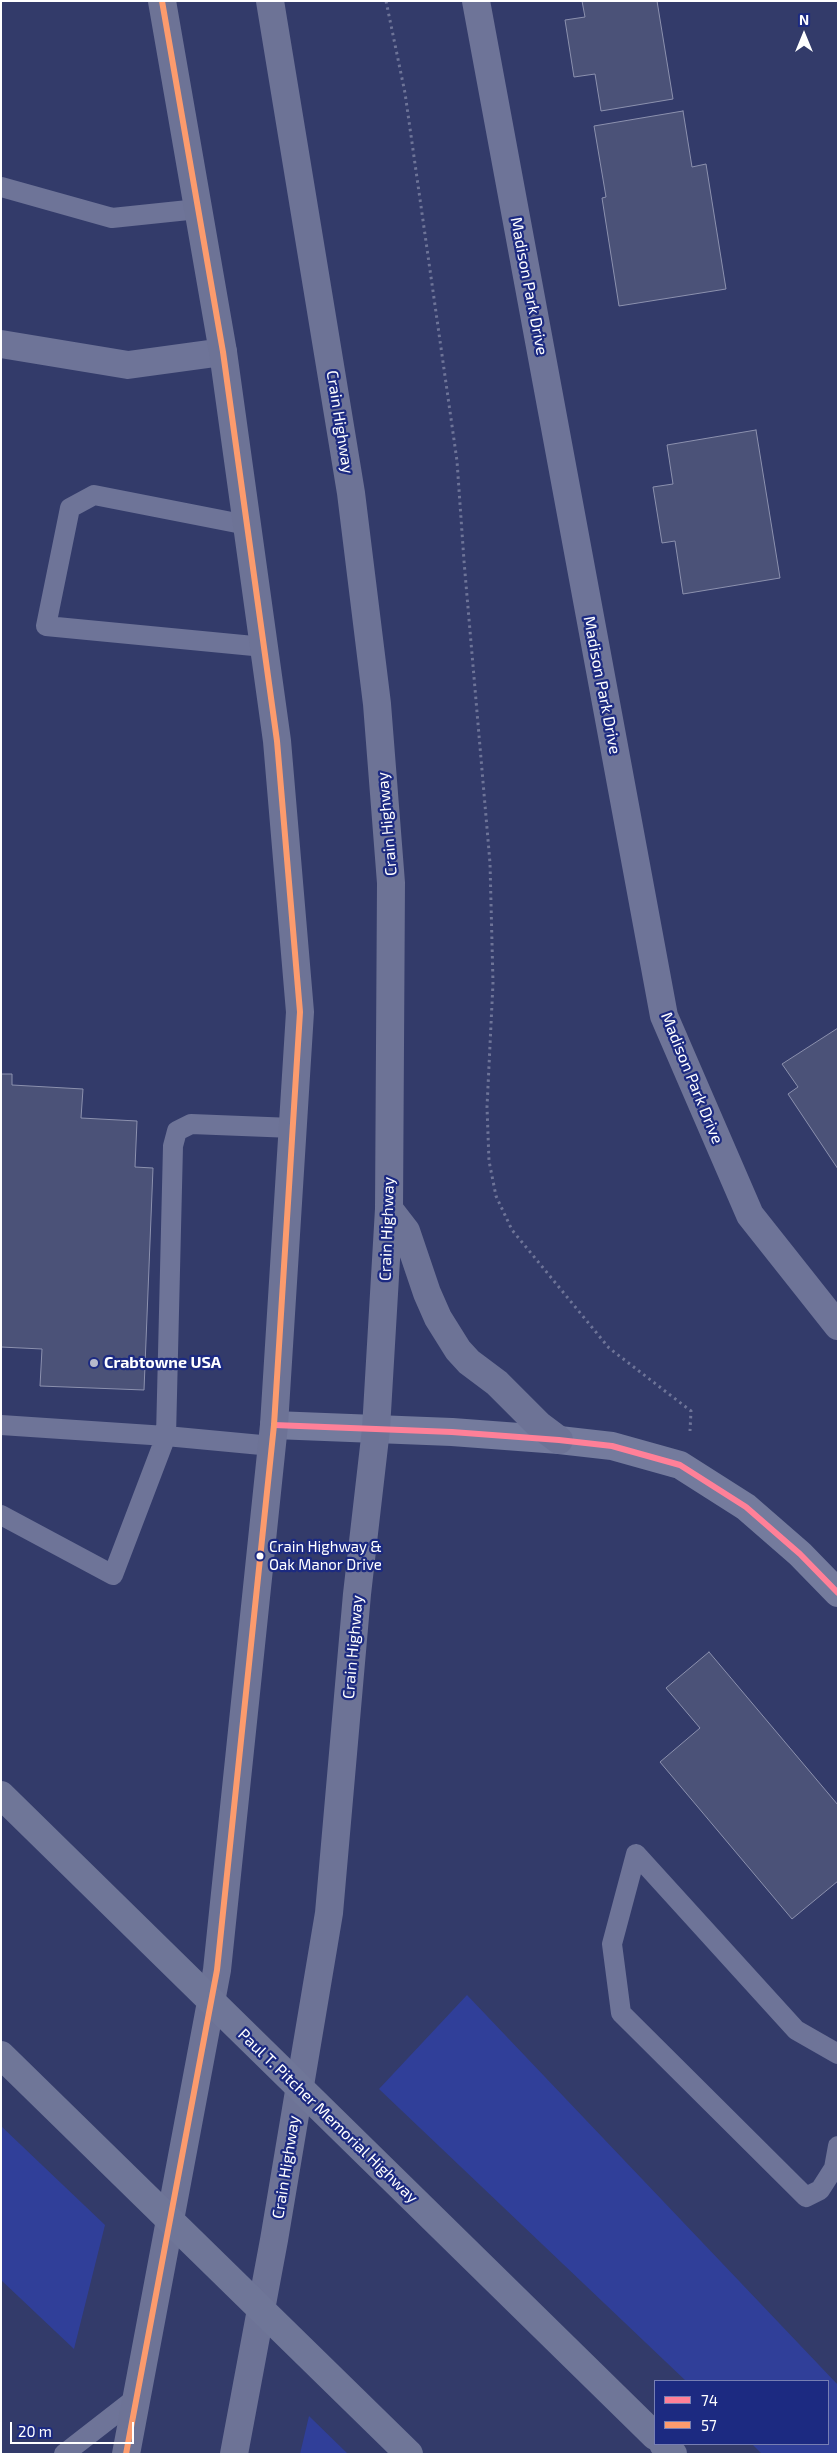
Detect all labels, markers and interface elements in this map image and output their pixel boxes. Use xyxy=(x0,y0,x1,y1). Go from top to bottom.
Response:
north arrow xyxy=(779,10,829,60)
text: N xyxy=(799,11,809,28)
street label: Madison Park Drive xyxy=(506,215,552,357)
street label: Crain Highway xyxy=(322,369,358,475)
street label: Madison Park Drive xyxy=(579,614,625,756)
street label: Crain Highway xyxy=(373,771,401,877)
street label: Madison Park Drive xyxy=(657,1009,727,1147)
street label: Crain Highway xyxy=(376,1176,398,1282)
place label: Crabtowne USA xyxy=(104,1353,221,1373)
marker: Crabtowne USA xyxy=(88,1357,100,1369)
place label: Crain Highway & Oak Manor Drive xyxy=(269,1538,382,1573)
marker: Crain Highway & Oak Manor Drive xyxy=(255,1551,265,1561)
street label: Crain Highway xyxy=(339,1594,367,1700)
street label: Paul T. Pitcher Memorial Highway xyxy=(234,2025,422,2207)
street label: Crain Highway xyxy=(268,2114,304,2220)
legend xyxy=(654,2380,829,2445)
text: 74 xyxy=(701,2391,718,2409)
scale bar xyxy=(12,2412,136,2444)
text: 57 xyxy=(701,2416,717,2434)
text: 20 m xyxy=(18,2422,52,2440)

